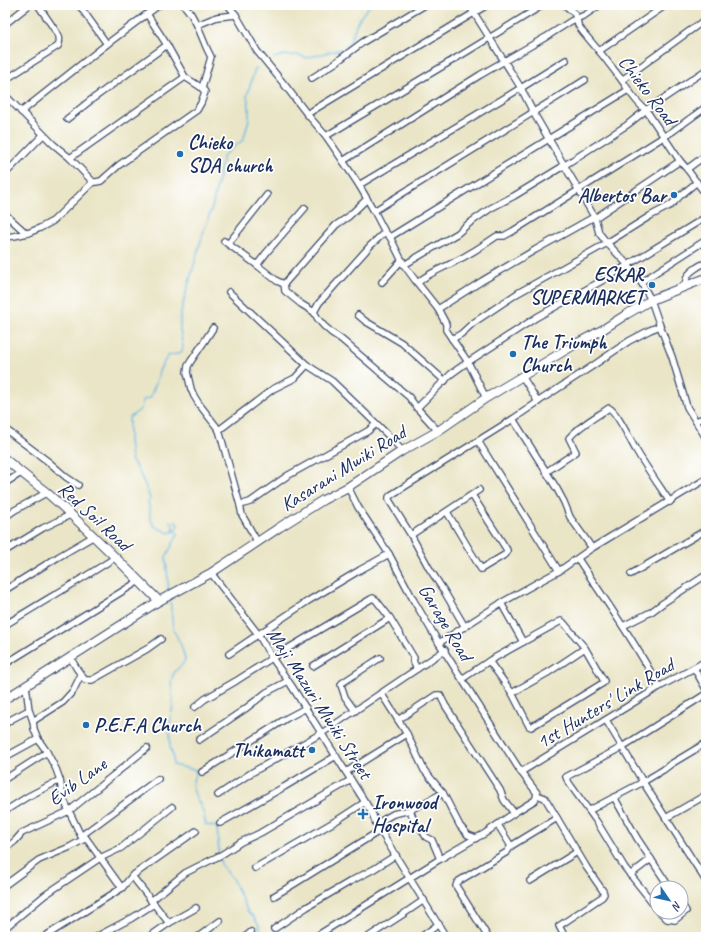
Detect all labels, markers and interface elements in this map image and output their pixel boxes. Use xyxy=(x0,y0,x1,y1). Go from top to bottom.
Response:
street label: Chieko Road xyxy=(613,50,684,133)
place label: Chieko SDA church xyxy=(188,130,273,178)
marker: Chieko SDA church xyxy=(175,149,185,159)
place label: Albertos Bar xyxy=(578,183,669,208)
marker: Albertos Bar xyxy=(669,190,679,200)
place label: ESKAR SUPERMARKET xyxy=(530,262,649,310)
marker: ESKAR SUPERMARKET xyxy=(647,280,657,290)
place label: The Triumph Church xyxy=(521,330,607,378)
marker: The Triumph Church xyxy=(508,349,518,359)
street label: Kasarani Mwiki Road xyxy=(276,418,413,517)
street label: Red Soil Road xyxy=(53,476,139,559)
street label: Garage Road xyxy=(413,579,480,668)
street label: Maji Mazuri Mwiki Street xyxy=(261,623,379,786)
street label: 1st Hunters' Link Road xyxy=(532,651,681,754)
place label: P.E.F.A Church xyxy=(94,713,203,738)
marker: P.E.F.A Church xyxy=(81,720,91,730)
place label: Thikamatt xyxy=(232,738,306,763)
marker: Thikamatt xyxy=(307,745,317,755)
street label: Evib Lane xyxy=(43,751,113,811)
place label: Ironwood Hospital xyxy=(372,790,440,838)
marker: Ironwood Hospital xyxy=(357,808,369,820)
north arrow xyxy=(649,880,689,920)
text: N xyxy=(668,899,685,914)

